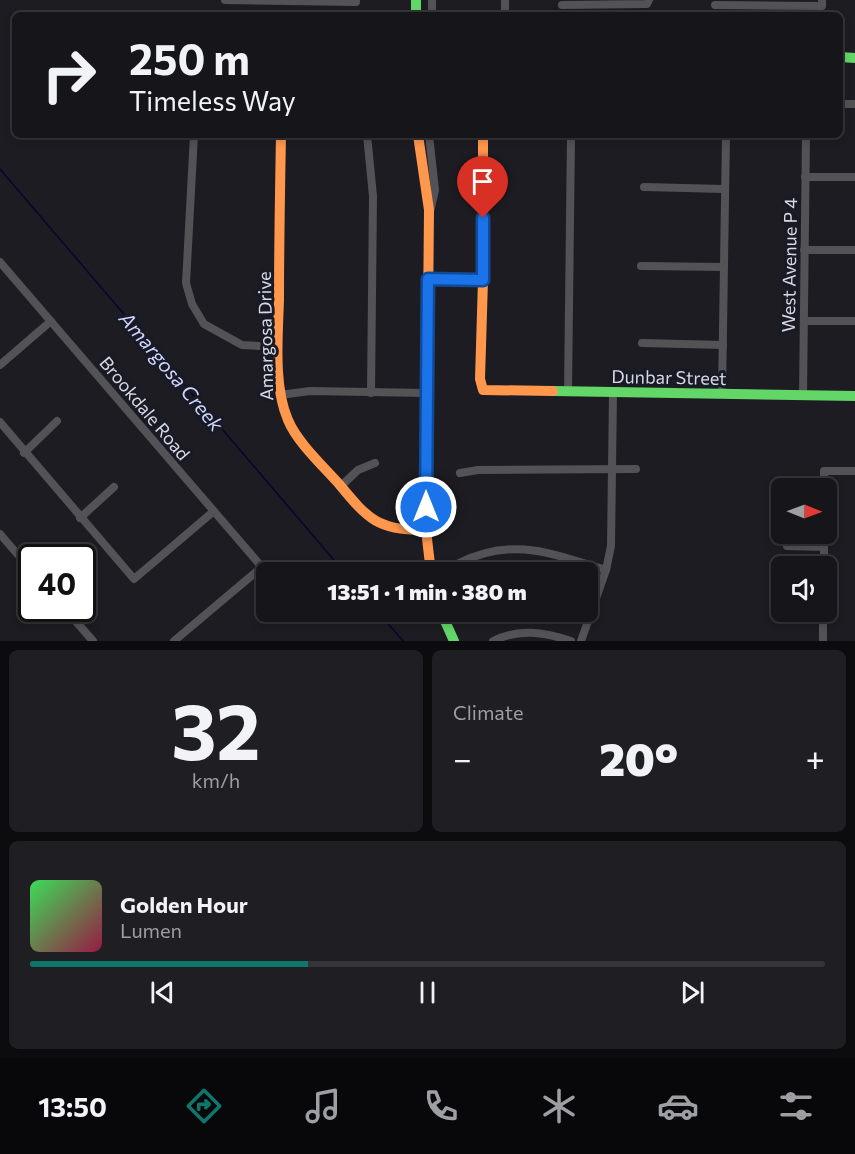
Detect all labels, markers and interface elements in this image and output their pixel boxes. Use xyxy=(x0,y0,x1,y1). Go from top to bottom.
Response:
text: 250 m xyxy=(129,32,250,84)
icon: right xyxy=(30,36,108,114)
text: Timeless Way xyxy=(129,84,296,117)
pin xyxy=(457,156,508,218)
icon: arrive xyxy=(466,165,499,198)
street label: West Avenue P 4 xyxy=(777,197,801,332)
street label: Amargosa Drive xyxy=(253,271,277,401)
water label: Amargosa Creek xyxy=(114,306,230,437)
street label: Brookdale Road xyxy=(95,352,195,464)
street label: Dunbar Street xyxy=(611,365,727,389)
position arrow xyxy=(394,475,458,539)
north arrow xyxy=(771,478,837,544)
map controls xyxy=(771,478,837,622)
speed limit sign: 40 xyxy=(18,544,96,622)
button: sound xyxy=(771,556,837,622)
text: 13:51 · 1 min · 380 m xyxy=(327,578,527,605)
text: 32 xyxy=(171,681,261,776)
text: Climate xyxy=(453,700,523,724)
text: 20° xyxy=(599,730,678,785)
text: − xyxy=(453,737,472,778)
text: + xyxy=(806,737,825,778)
text: km/h xyxy=(192,768,240,792)
text: Golden Hour xyxy=(120,891,248,918)
text: Lumen xyxy=(120,918,182,942)
icon: previous xyxy=(146,976,179,1009)
icon: pause xyxy=(411,976,444,1009)
icon: next xyxy=(676,976,709,1009)
icon: directions xyxy=(183,1085,225,1127)
icon: music xyxy=(302,1085,344,1127)
icon: phone xyxy=(420,1085,462,1127)
icon: climate xyxy=(538,1085,580,1127)
icon: car xyxy=(657,1085,699,1127)
icon: filters xyxy=(775,1085,817,1127)
text: 13:50 xyxy=(38,1090,107,1123)

